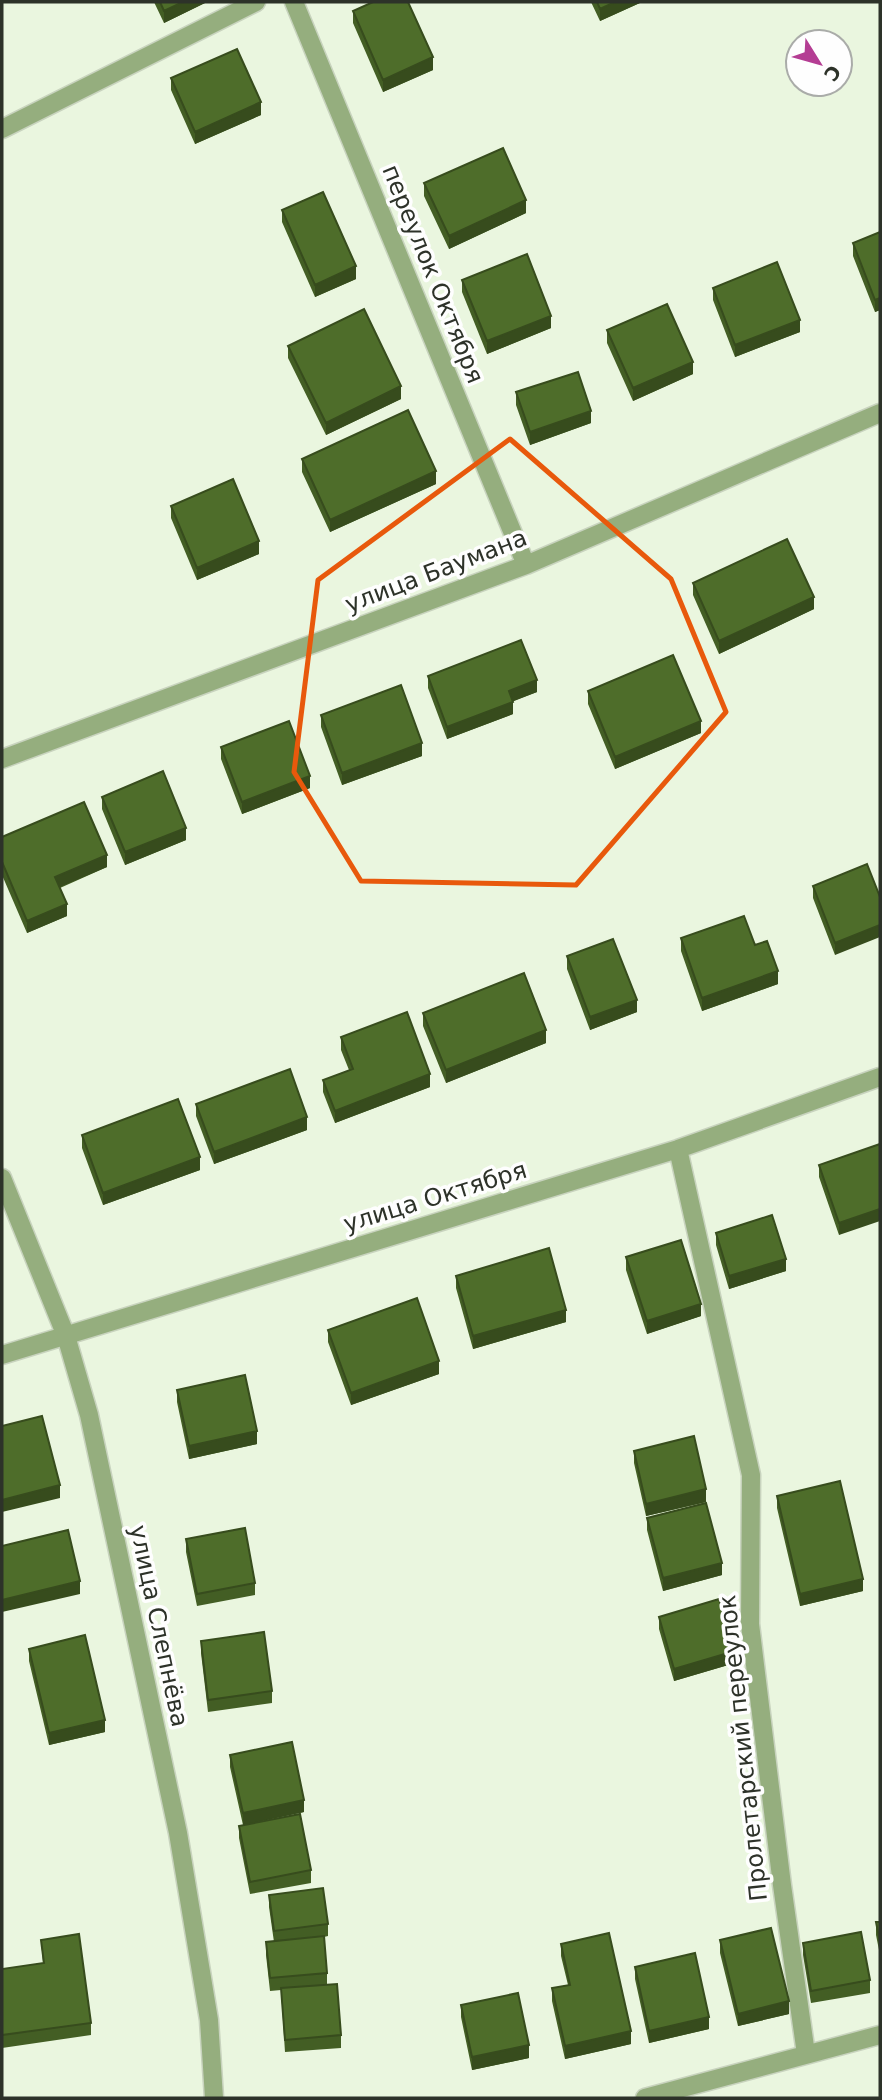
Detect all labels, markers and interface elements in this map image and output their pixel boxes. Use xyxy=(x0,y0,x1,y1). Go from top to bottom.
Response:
north arrow xyxy=(784,28,854,98)
text: С xyxy=(820,61,846,85)
street label: переулок Октября xyxy=(376,161,490,387)
street label: улица Баумана xyxy=(341,523,531,619)
street label: улица Октября xyxy=(340,1156,530,1238)
street label: улица Слепнёва xyxy=(124,1522,194,1730)
street label: Пролетарский переулок xyxy=(713,1594,773,1902)

